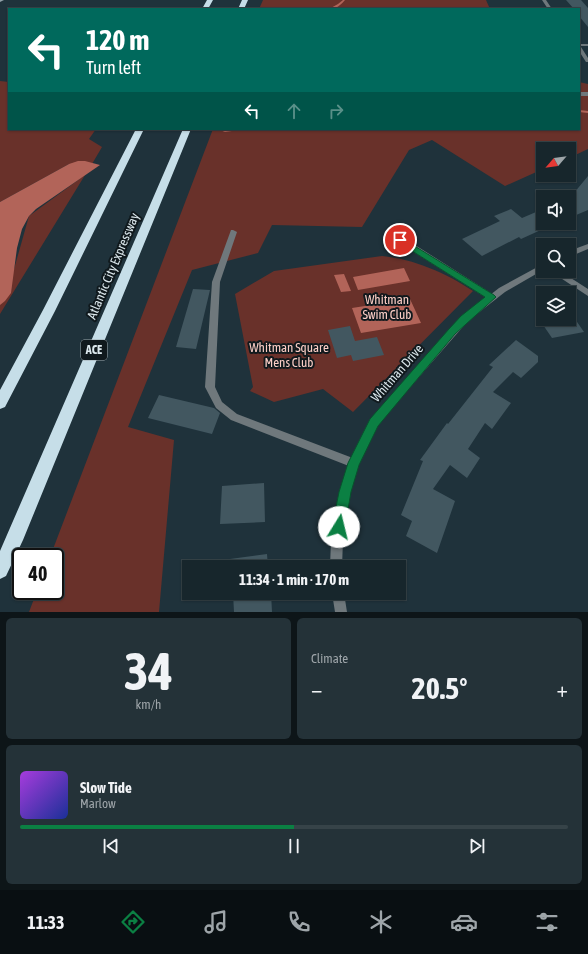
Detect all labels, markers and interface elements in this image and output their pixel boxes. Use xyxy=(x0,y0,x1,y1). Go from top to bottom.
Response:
icon: left xyxy=(20,24,72,76)
text: 120 m xyxy=(86,24,149,56)
text: Turn left xyxy=(86,57,141,78)
icon: left xyxy=(241,100,263,122)
icon: ahead xyxy=(283,100,305,122)
icon: right xyxy=(325,100,347,122)
north arrow xyxy=(536,142,576,182)
map controls xyxy=(536,142,576,326)
button: sound xyxy=(536,190,576,230)
street label: Atlantic City Expressway xyxy=(84,210,142,321)
pin xyxy=(383,223,417,257)
icon: arrive xyxy=(389,229,411,251)
button: search xyxy=(536,238,576,278)
button: layers xyxy=(536,286,576,326)
park label: Whitman Swim Club xyxy=(363,292,411,322)
road number: ACE xyxy=(81,340,107,360)
park label: Whitman Square Mens Club xyxy=(249,340,329,370)
street label: Whitman Drive xyxy=(368,341,426,405)
position arrow xyxy=(318,506,360,548)
speed limit sign: 40 xyxy=(12,548,64,600)
text: 11:34 · 1 min · 170 m xyxy=(239,571,349,588)
text: 34 xyxy=(124,641,173,701)
text: Climate xyxy=(311,651,348,666)
text: 20.5° xyxy=(412,671,467,705)
text: − xyxy=(311,676,322,702)
text: + xyxy=(557,676,568,702)
text: km/h xyxy=(136,697,161,712)
text: Slow Tide xyxy=(80,779,132,796)
text: Marlow xyxy=(80,796,116,811)
icon: previous xyxy=(100,835,122,857)
icon: pause xyxy=(283,835,305,857)
icon: next xyxy=(466,835,488,857)
icon: directions xyxy=(119,908,147,936)
icon: music xyxy=(202,908,230,936)
icon: phone xyxy=(285,908,313,936)
icon: climate xyxy=(367,908,395,936)
icon: car xyxy=(450,908,478,936)
icon: filters xyxy=(533,908,561,936)
text: 11:33 xyxy=(27,912,64,933)

